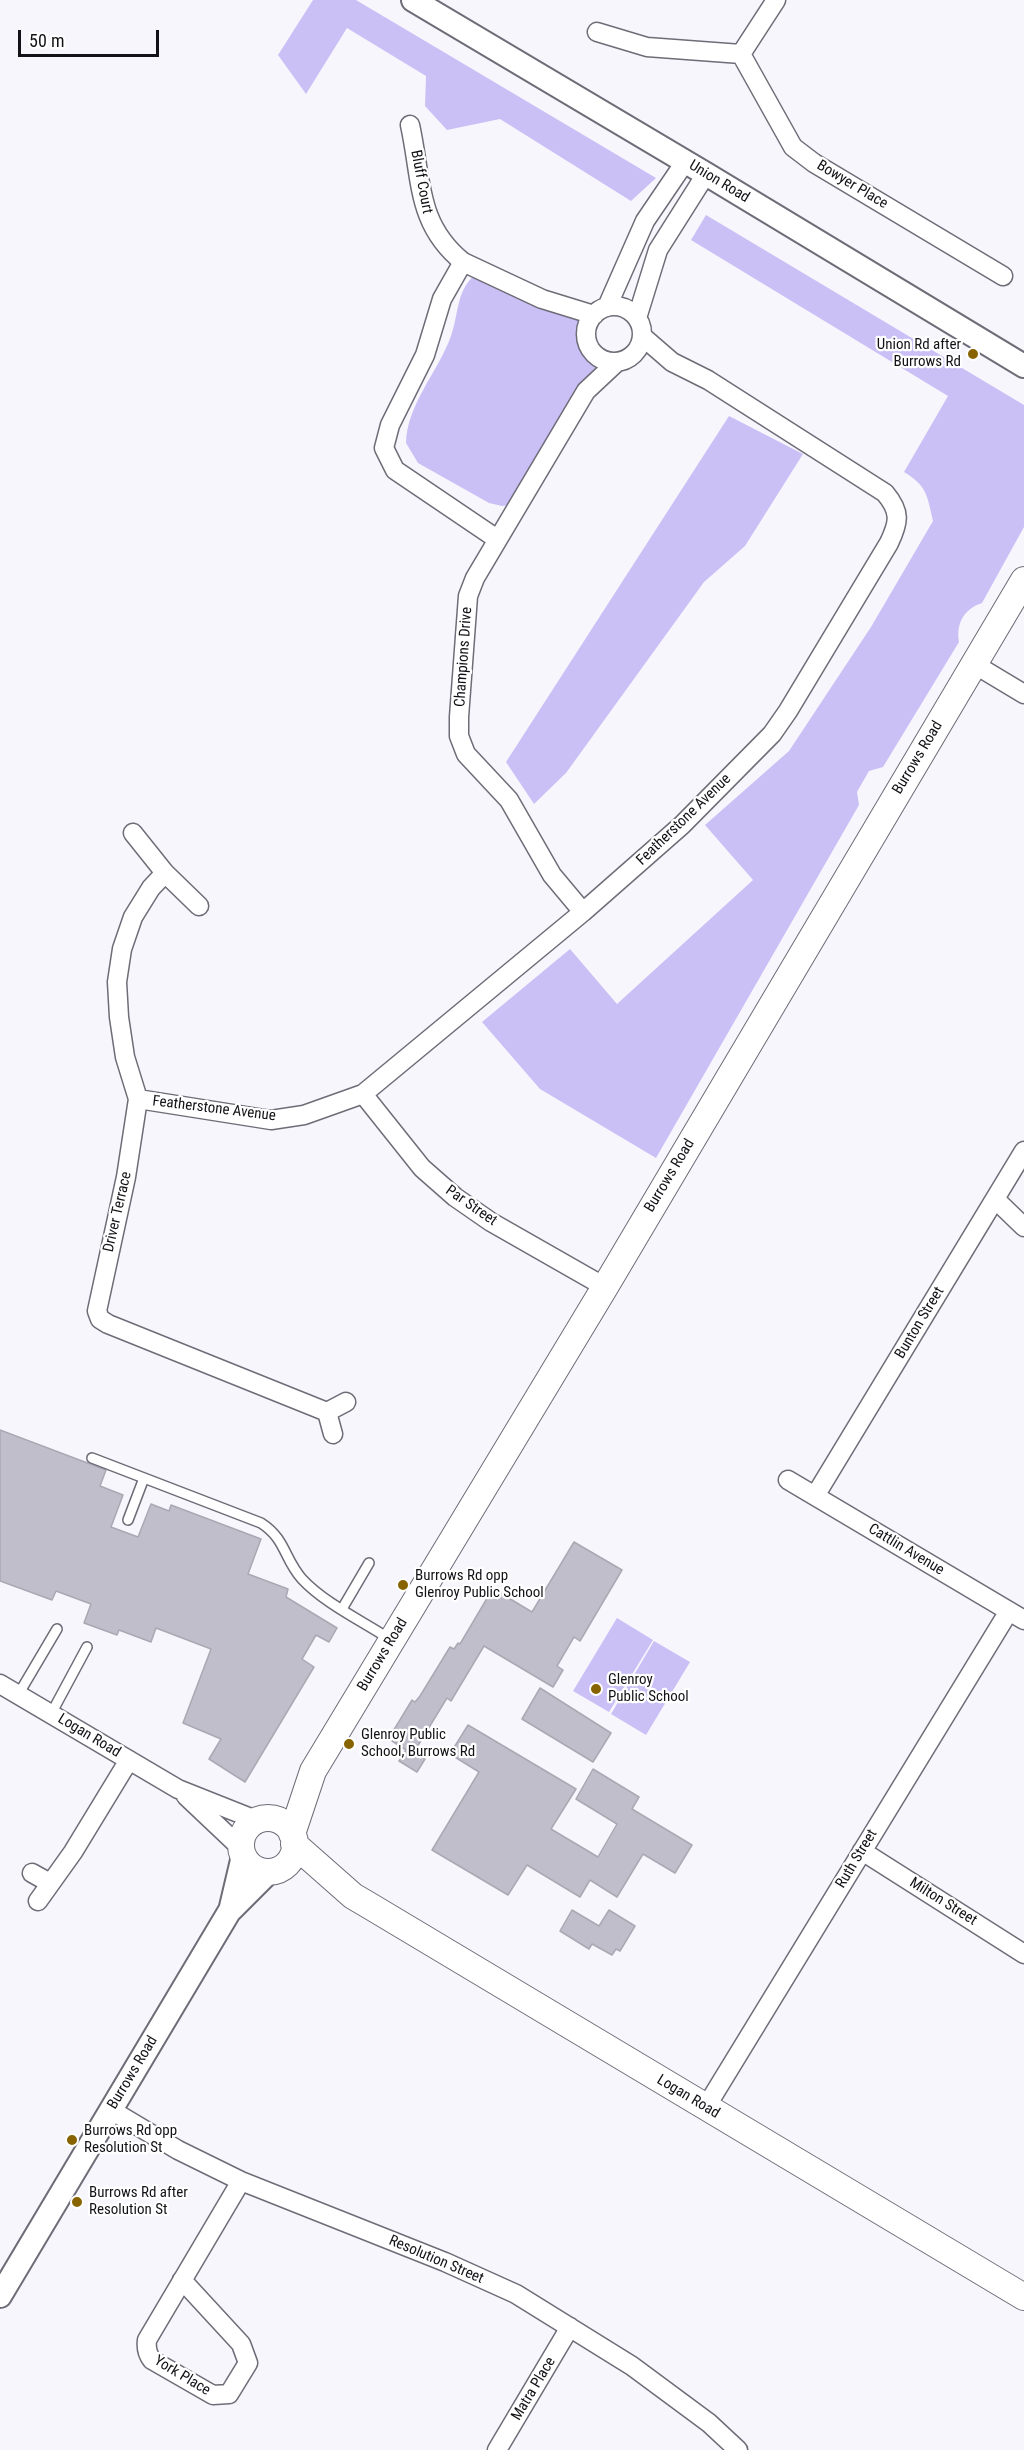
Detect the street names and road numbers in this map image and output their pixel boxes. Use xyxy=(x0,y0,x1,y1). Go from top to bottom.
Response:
street label: Bluff Court xyxy=(406,149,436,215)
street label: Union Road xyxy=(685,157,753,207)
street label: Bowyer Place xyxy=(813,157,891,213)
street label: Champions Drive xyxy=(452,606,476,708)
street label: Burrows Road xyxy=(889,718,947,798)
street label: Featherstone Avenue xyxy=(633,770,735,870)
street label: Featherstone Avenue xyxy=(151,1093,277,1125)
street label: Burrows Road xyxy=(641,1136,699,1216)
street label: Driver Terrace xyxy=(100,1170,136,1254)
street label: Par Street xyxy=(442,1182,500,1230)
street label: Bunton Street xyxy=(892,1284,948,1362)
street label: Cattlin Avenue xyxy=(865,1520,947,1580)
street label: Burrows Road xyxy=(354,1615,412,1695)
street label: Logan Road xyxy=(54,1710,124,1762)
street label: Ruth Street xyxy=(832,1826,882,1892)
street label: Milton Street xyxy=(906,1874,980,1930)
street label: Burrows Road xyxy=(104,2033,162,2113)
street label: Logan Road xyxy=(653,2071,723,2123)
street label: Resolution Street xyxy=(386,2232,486,2288)
street label: York Place xyxy=(151,2352,213,2400)
street label: Matra Place xyxy=(508,2354,560,2424)

